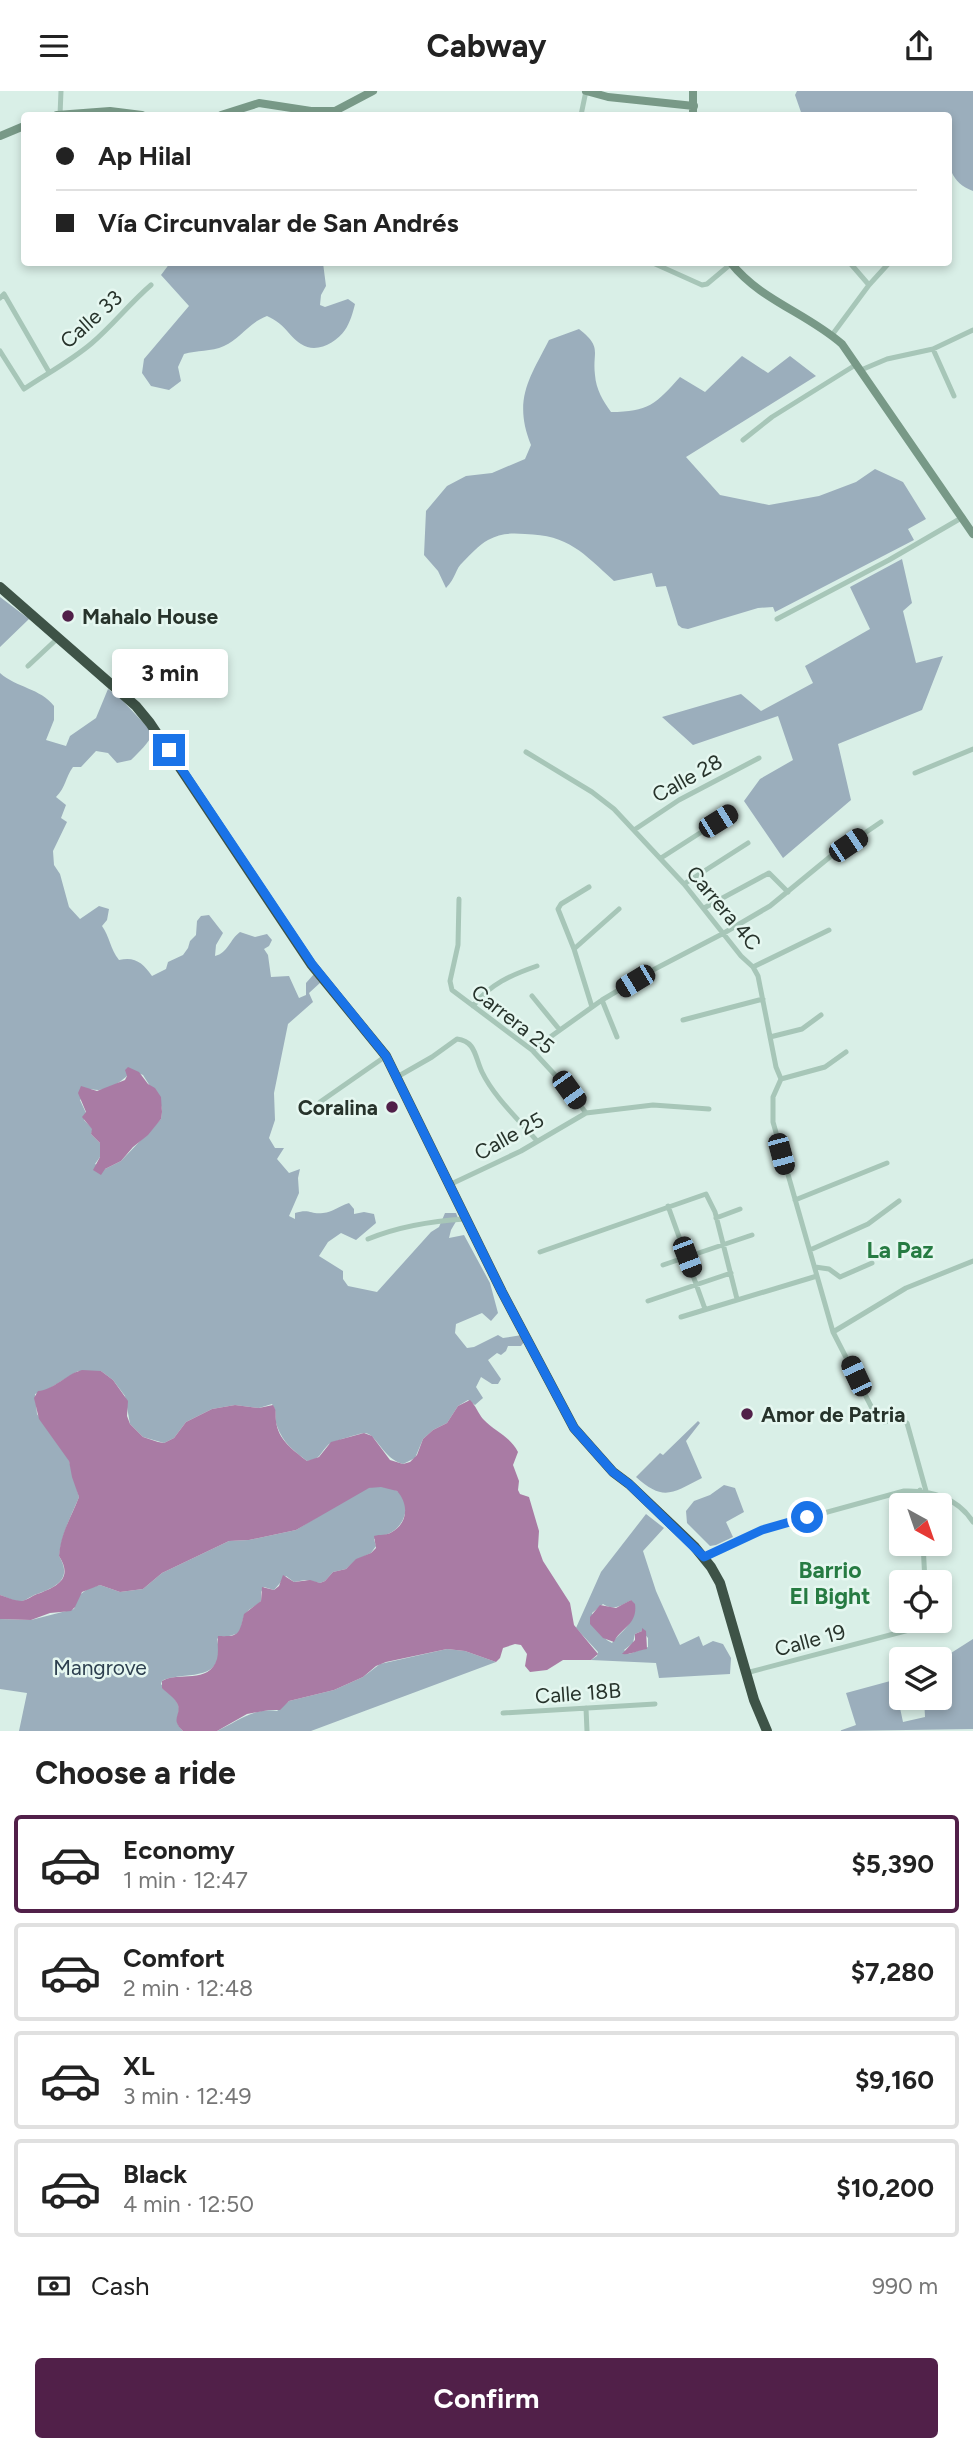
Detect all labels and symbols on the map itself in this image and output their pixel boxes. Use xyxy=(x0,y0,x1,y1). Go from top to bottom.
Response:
street label: Calle 33 xyxy=(55,285,127,353)
place label: Mahalo House xyxy=(82,604,218,629)
marker: Mahalo House xyxy=(60,608,76,624)
callout: 3 min xyxy=(111,649,227,697)
route end xyxy=(153,734,185,766)
street label: Calle 28 xyxy=(648,749,726,807)
car xyxy=(695,801,742,841)
car xyxy=(825,825,872,865)
street label: Carrera 4C xyxy=(681,861,767,955)
car xyxy=(612,961,659,1001)
street label: Carrera 25 xyxy=(467,979,559,1059)
car xyxy=(549,1067,590,1113)
place label: Coralina xyxy=(298,1095,378,1120)
marker: Coralina xyxy=(384,1099,400,1115)
street label: Calle 25 xyxy=(470,1107,548,1165)
car xyxy=(766,1131,797,1177)
car xyxy=(670,1234,705,1280)
district label: La Paz xyxy=(867,1236,934,1264)
car xyxy=(838,1353,875,1399)
place label: Amor de Patria xyxy=(761,1402,905,1427)
marker: Amor de Patria xyxy=(739,1406,755,1422)
north arrow xyxy=(889,1493,952,1556)
route start xyxy=(791,1501,823,1533)
district label: Barrio El Bight xyxy=(790,1556,870,1610)
street label: Calle 19 xyxy=(772,1619,848,1661)
park label: Mangrove xyxy=(53,1655,147,1680)
street label: Calle 18B xyxy=(534,1678,622,1708)

